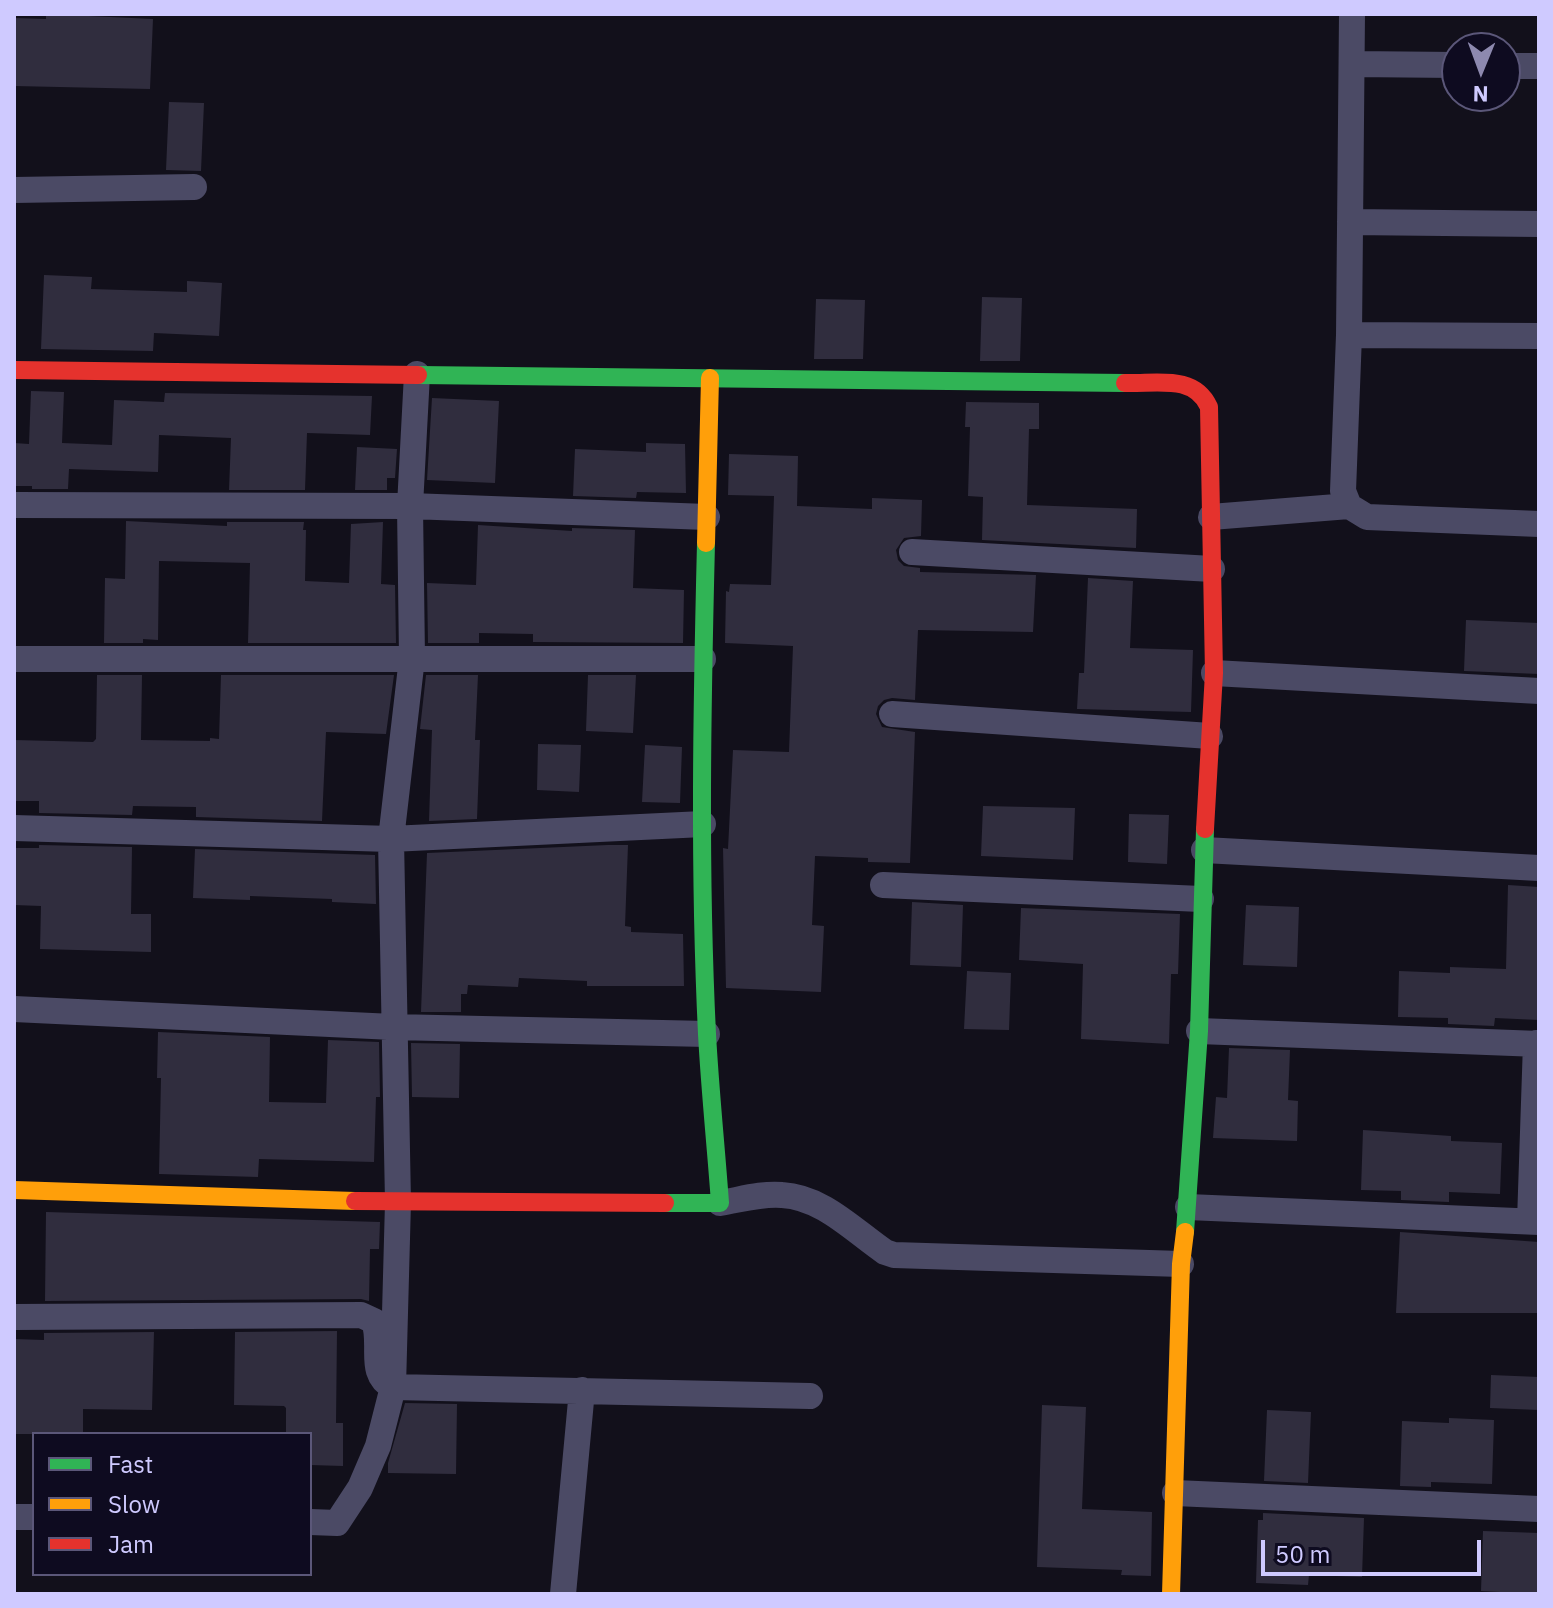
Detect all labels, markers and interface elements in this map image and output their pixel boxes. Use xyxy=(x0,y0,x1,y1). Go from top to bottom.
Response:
north arrow xyxy=(1441,32,1521,112)
text: N xyxy=(1472,80,1489,109)
legend xyxy=(32,1432,312,1576)
text: Fast xyxy=(108,1448,153,1480)
text: Slow xyxy=(108,1488,160,1520)
scale bar xyxy=(1265,1524,1485,1574)
text: Jam xyxy=(108,1528,154,1560)
text: 50 m xyxy=(1275,1538,1330,1570)

